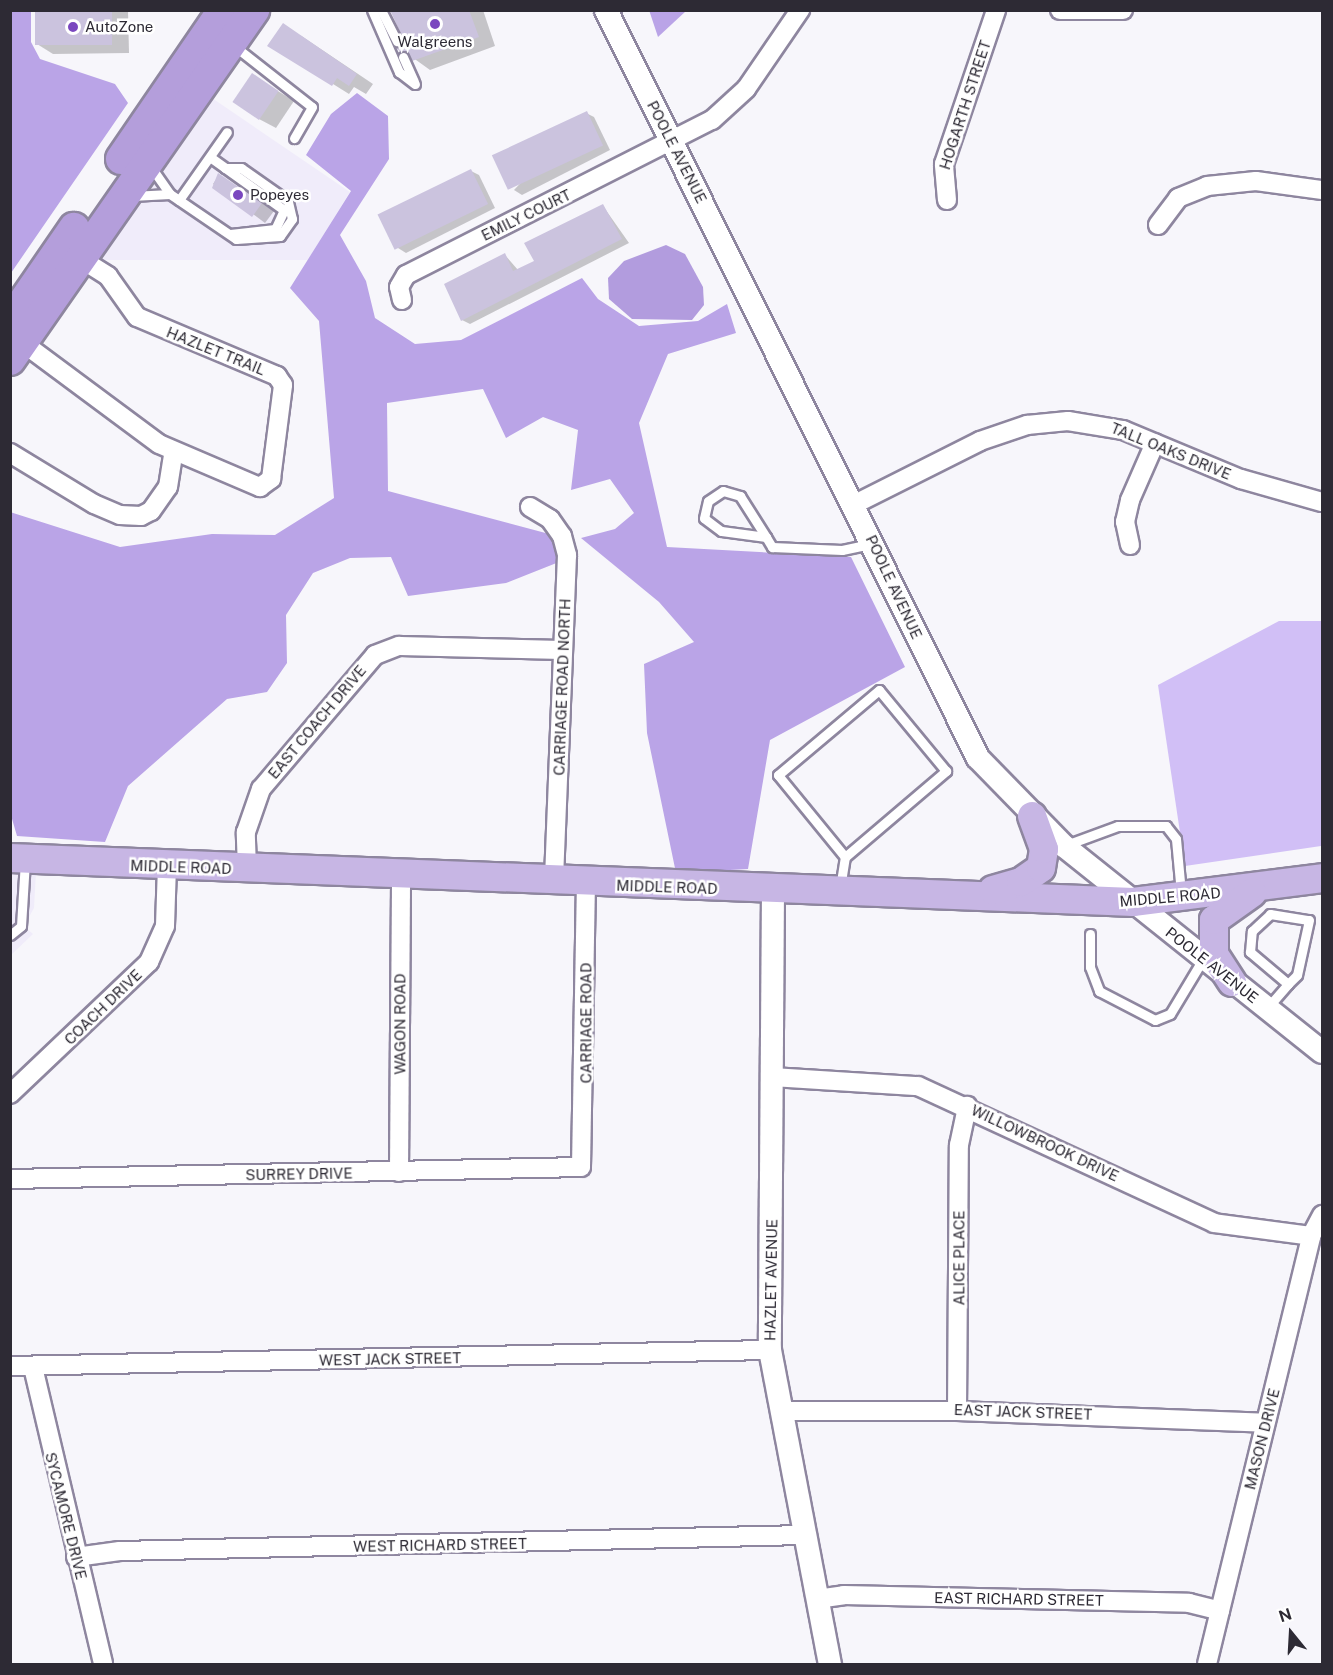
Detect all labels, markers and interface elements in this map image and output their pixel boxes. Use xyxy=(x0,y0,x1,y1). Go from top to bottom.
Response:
marker: Walgreens xyxy=(428,17,442,31)
place label: AutoZone xyxy=(85,18,153,36)
marker: AutoZone xyxy=(66,20,80,34)
place label: Walgreens xyxy=(398,33,472,51)
street label: HOGARTH STREET xyxy=(936,38,994,172)
street label: POOLE AVENUE xyxy=(643,98,711,206)
place label: Popeyes xyxy=(250,186,309,204)
street label: EMILY COURT xyxy=(478,186,574,244)
marker: Popeyes xyxy=(231,188,245,202)
street label: HAZLET TRAIL xyxy=(164,323,268,379)
street label: TALL OAKS DRIVE xyxy=(1108,419,1234,483)
street label: POOLE AVENUE xyxy=(862,532,926,642)
street label: CARRIAGE ROAD NORTH xyxy=(550,598,574,776)
street label: EAST COACH DRIVE xyxy=(264,662,370,782)
street label: MIDDLE ROAD xyxy=(130,856,232,878)
street label: MIDDLE ROAD xyxy=(616,876,718,898)
street label: MIDDLE ROAD xyxy=(1119,884,1221,910)
street label: POOLE AVENUE xyxy=(1162,923,1262,1007)
street label: CARRIAGE ROAD xyxy=(577,963,595,1083)
street label: COACH DRIVE xyxy=(61,966,145,1048)
street label: WAGON ROAD xyxy=(391,973,409,1075)
street label: WILLOWBROOK DRIVE xyxy=(968,1101,1122,1185)
street label: SURREY DRIVE xyxy=(245,1164,353,1184)
street label: ALICE PLACE xyxy=(950,1210,968,1306)
street label: HAZLET AVENUE xyxy=(761,1219,781,1341)
street label: WEST JACK STREET xyxy=(319,1349,461,1369)
street label: MASON DRIVE xyxy=(1241,1387,1283,1491)
street label: EAST JACK STREET xyxy=(954,1401,1092,1423)
street label: SYCAMORE DRIVE xyxy=(41,1450,91,1582)
street label: WEST RICHARD STREET xyxy=(353,1534,527,1556)
street label: EAST RICHARD STREET xyxy=(934,1589,1104,1609)
north arrow xyxy=(1261,1603,1321,1663)
text: N xyxy=(1276,1604,1294,1626)

